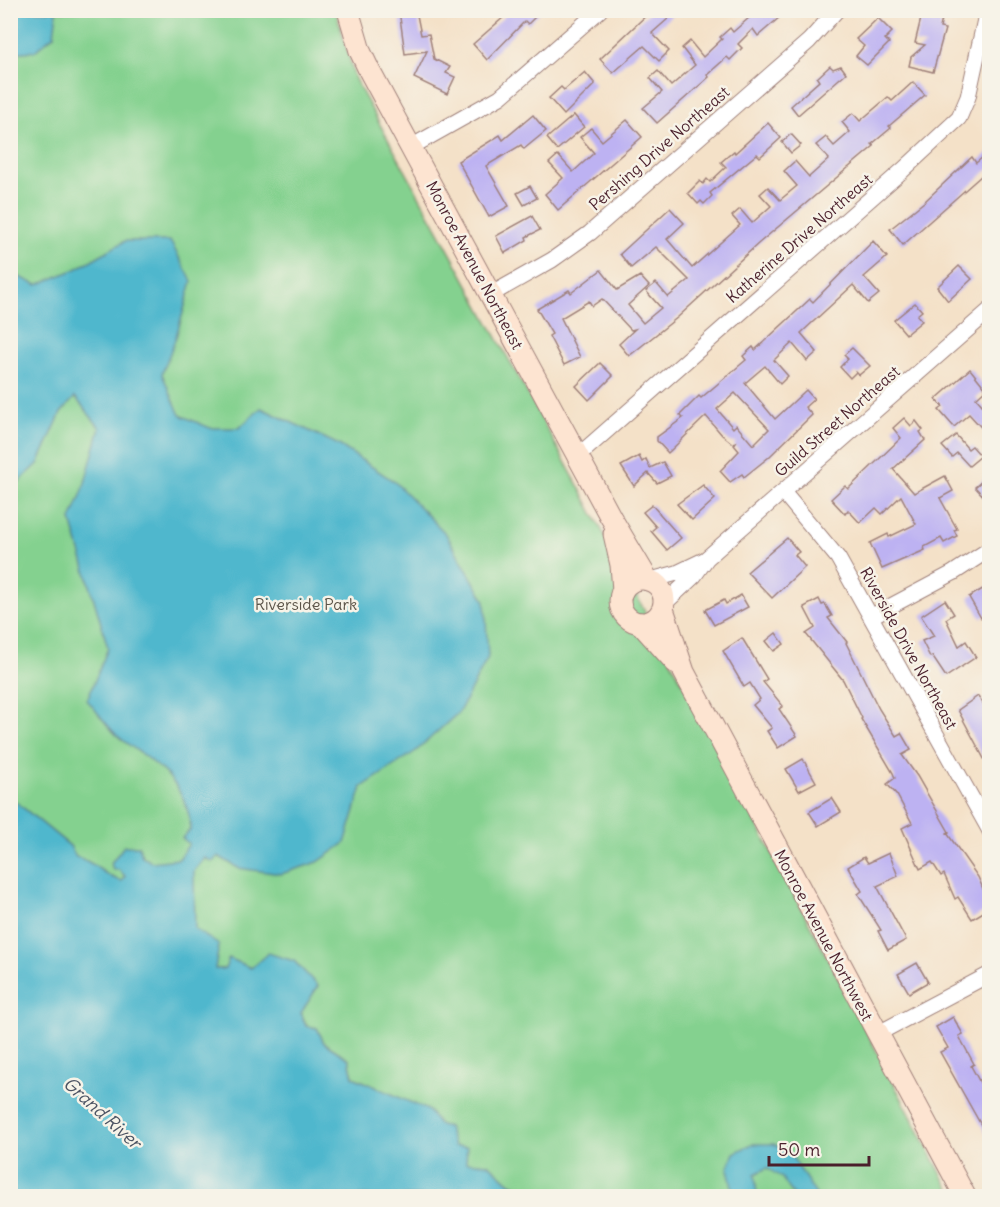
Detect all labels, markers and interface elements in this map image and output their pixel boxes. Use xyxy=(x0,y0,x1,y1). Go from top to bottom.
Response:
street label: Pershing Drive Northeast xyxy=(585,81,734,214)
street label: Katherine Drive Northeast xyxy=(722,169,877,307)
street label: Monroe Avenue Northeast xyxy=(422,177,528,353)
street label: Guild Street Northeast xyxy=(770,361,904,481)
street label: Riverside Drive Northeast xyxy=(856,563,962,733)
park label: Riverside Park xyxy=(255,594,357,614)
street label: Monroe Avenue Northwest xyxy=(770,846,878,1025)
water label: Grand River xyxy=(59,1072,148,1155)
scale bar xyxy=(769,1129,870,1167)
text: 50 m xyxy=(778,1138,820,1161)

